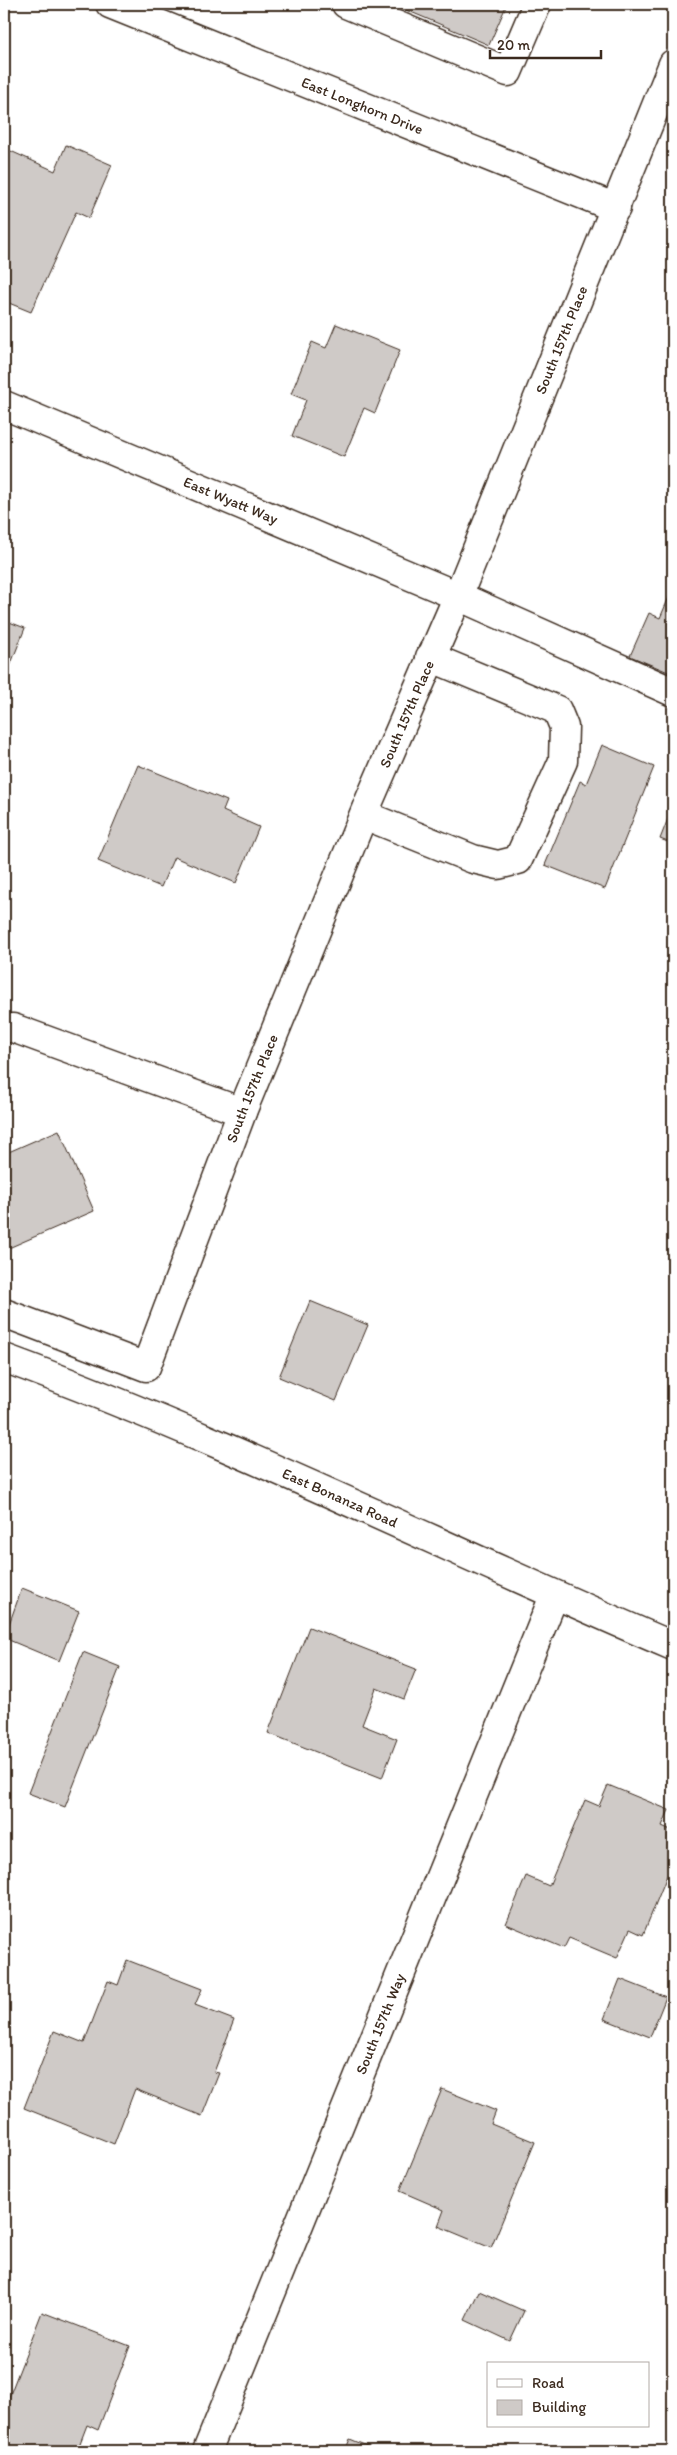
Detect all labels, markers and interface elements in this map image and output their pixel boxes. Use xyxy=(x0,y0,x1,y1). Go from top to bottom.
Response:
scale bar xyxy=(490,28,601,60)
text: 20 m xyxy=(497,36,531,54)
street label: East Longhorn Drive xyxy=(299,73,426,138)
street label: South 157th Place xyxy=(532,283,591,397)
street label: East Wyatt Way xyxy=(181,473,281,528)
street label: South 157th Place xyxy=(376,658,438,771)
street label: South 157th Place xyxy=(222,1032,282,1145)
street label: East Bonanza Road xyxy=(279,1464,401,1531)
street label: South 157th Way xyxy=(352,1971,409,2077)
legend xyxy=(487,2362,650,2428)
text: Road xyxy=(532,2374,565,2392)
text: Building xyxy=(532,2398,586,2416)

